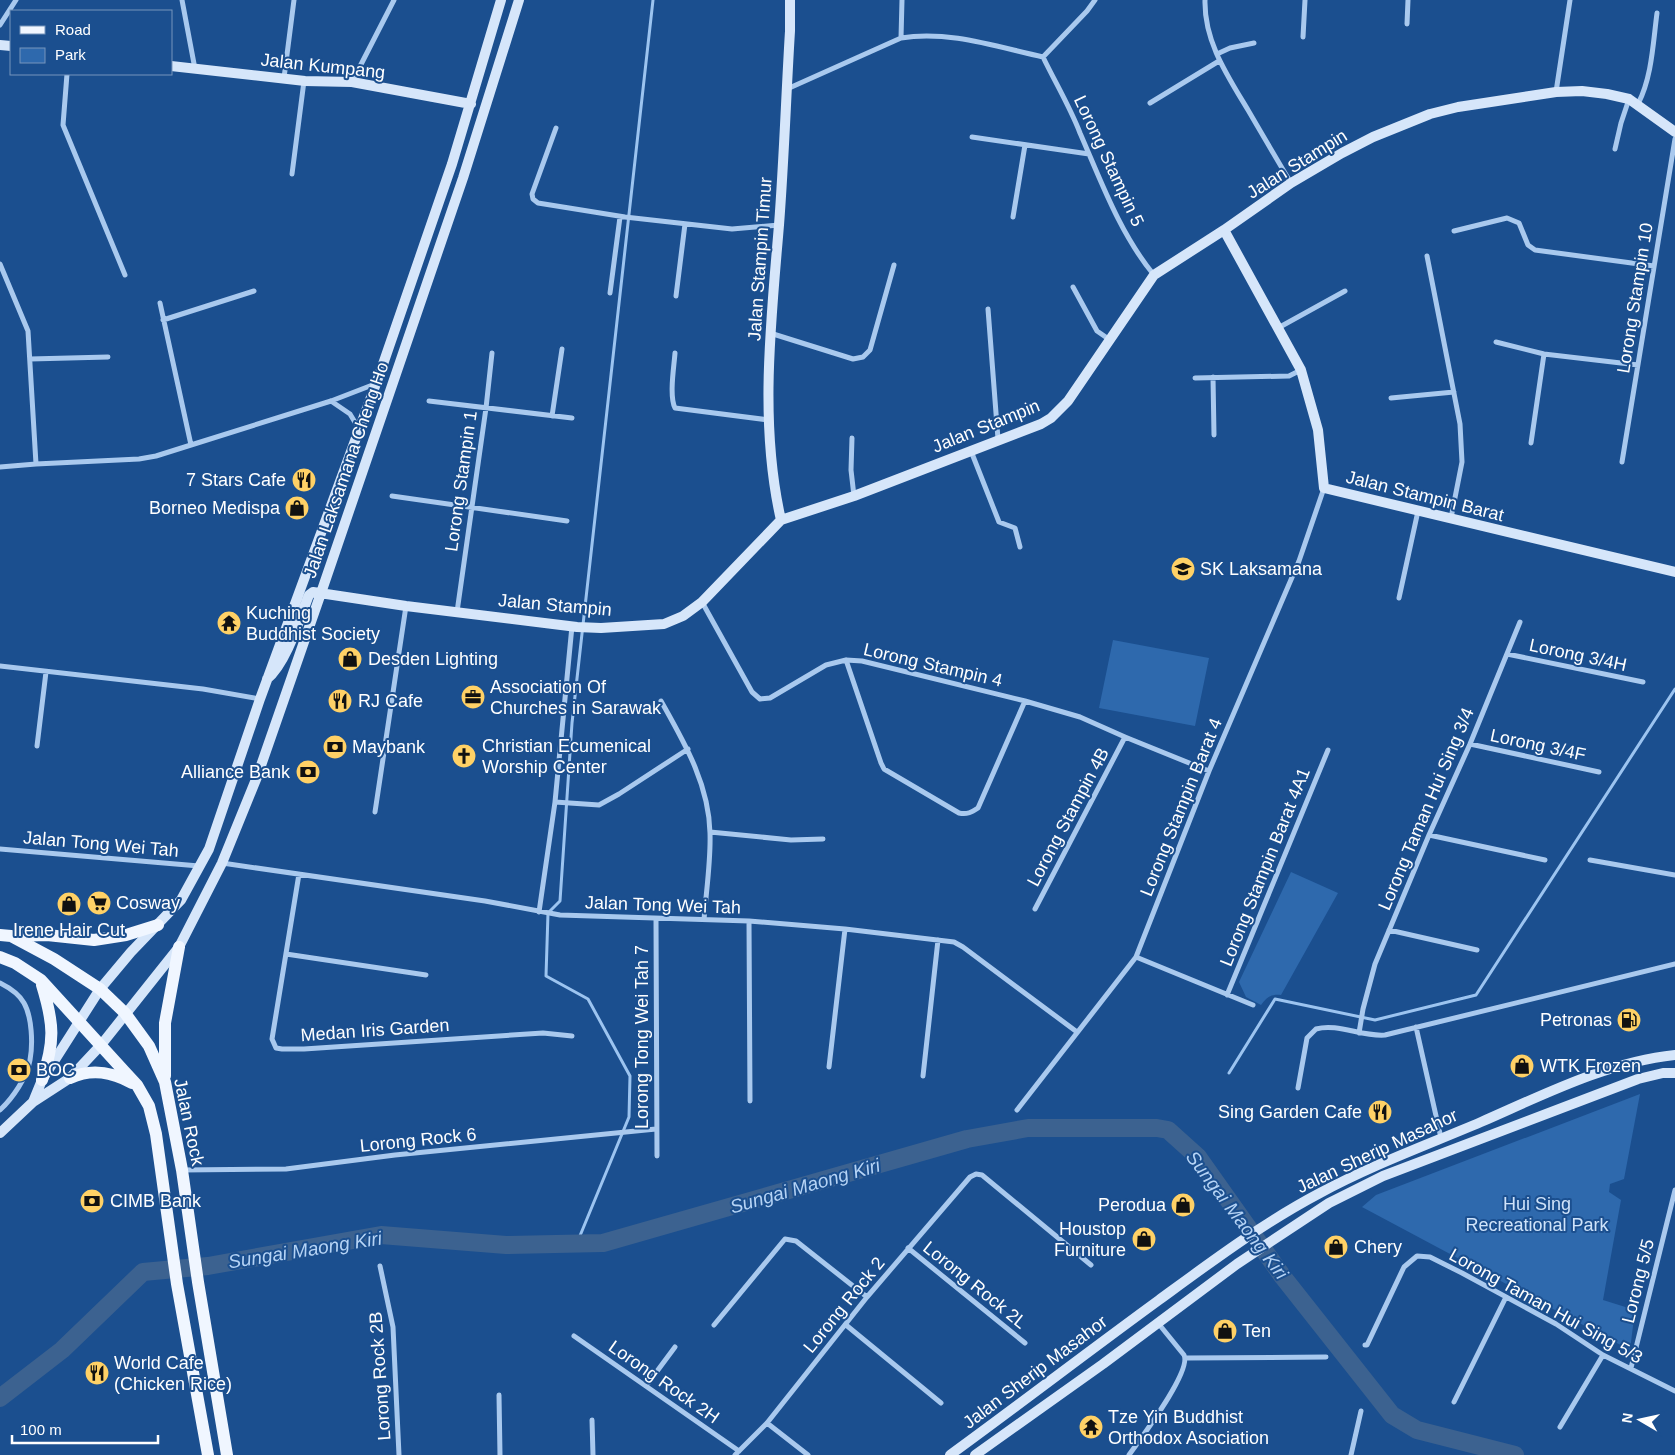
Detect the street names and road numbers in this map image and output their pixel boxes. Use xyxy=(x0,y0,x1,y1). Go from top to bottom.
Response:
street label: Jalan Kumpang xyxy=(260,50,386,82)
street label: Lorong Stampin 5 xyxy=(1070,92,1148,230)
street label: Jalan Stampin xyxy=(1243,125,1351,203)
street label: Jalan Stampin Timur xyxy=(744,176,776,342)
street label: Lorong Stampin 10 xyxy=(1613,221,1657,375)
street label: Jalan Laksamana Cheng Ho xyxy=(300,359,392,581)
street label: Jalan Stampin xyxy=(929,395,1043,457)
street label: Lorong Stampin 1 xyxy=(441,409,481,553)
street label: Jalan Stampin Barat xyxy=(1344,467,1506,525)
street label: Jalan Stampin xyxy=(497,590,613,620)
street label: Lorong 3/4H xyxy=(1527,635,1629,675)
street label: Lorong Stampin 4 xyxy=(862,639,1004,691)
street label: Lorong Taman Hui Sing 3/4 xyxy=(1374,705,1478,913)
street label: Lorong Stampin Barat 4 xyxy=(1136,715,1226,899)
street label: Lorong 3/4F xyxy=(1488,725,1588,765)
street label: Lorong Stampin 4B xyxy=(1023,744,1113,890)
street label: Lorong Stampin Barat 4A1 xyxy=(1216,765,1314,969)
street label: Jalan Tong Wei Tah xyxy=(22,827,180,861)
street label: Jalan Tong Wei Tah xyxy=(585,892,741,918)
street label: Lorong Tong Wei Tah 7 xyxy=(632,945,652,1129)
street label: Medan Iris Garden xyxy=(300,1015,450,1045)
street label: Jalan Rock xyxy=(170,1076,208,1169)
street label: Jalan Sherip Masahor xyxy=(1293,1105,1461,1197)
street label: Lorong Rock 6 xyxy=(359,1124,477,1156)
street label: Lorong Rock 2L xyxy=(919,1237,1031,1333)
street label: Lorong 5/5 xyxy=(1618,1237,1658,1325)
street label: Lorong Taman Hui Sing 5/3 xyxy=(1446,1244,1646,1368)
street label: Lorong Rock 2 xyxy=(799,1253,889,1357)
street label: Lorong Rock 2B xyxy=(366,1311,394,1441)
street label: Jalan Sherip Masahor xyxy=(959,1311,1111,1433)
street label: Lorong Rock 2H xyxy=(605,1337,723,1427)

